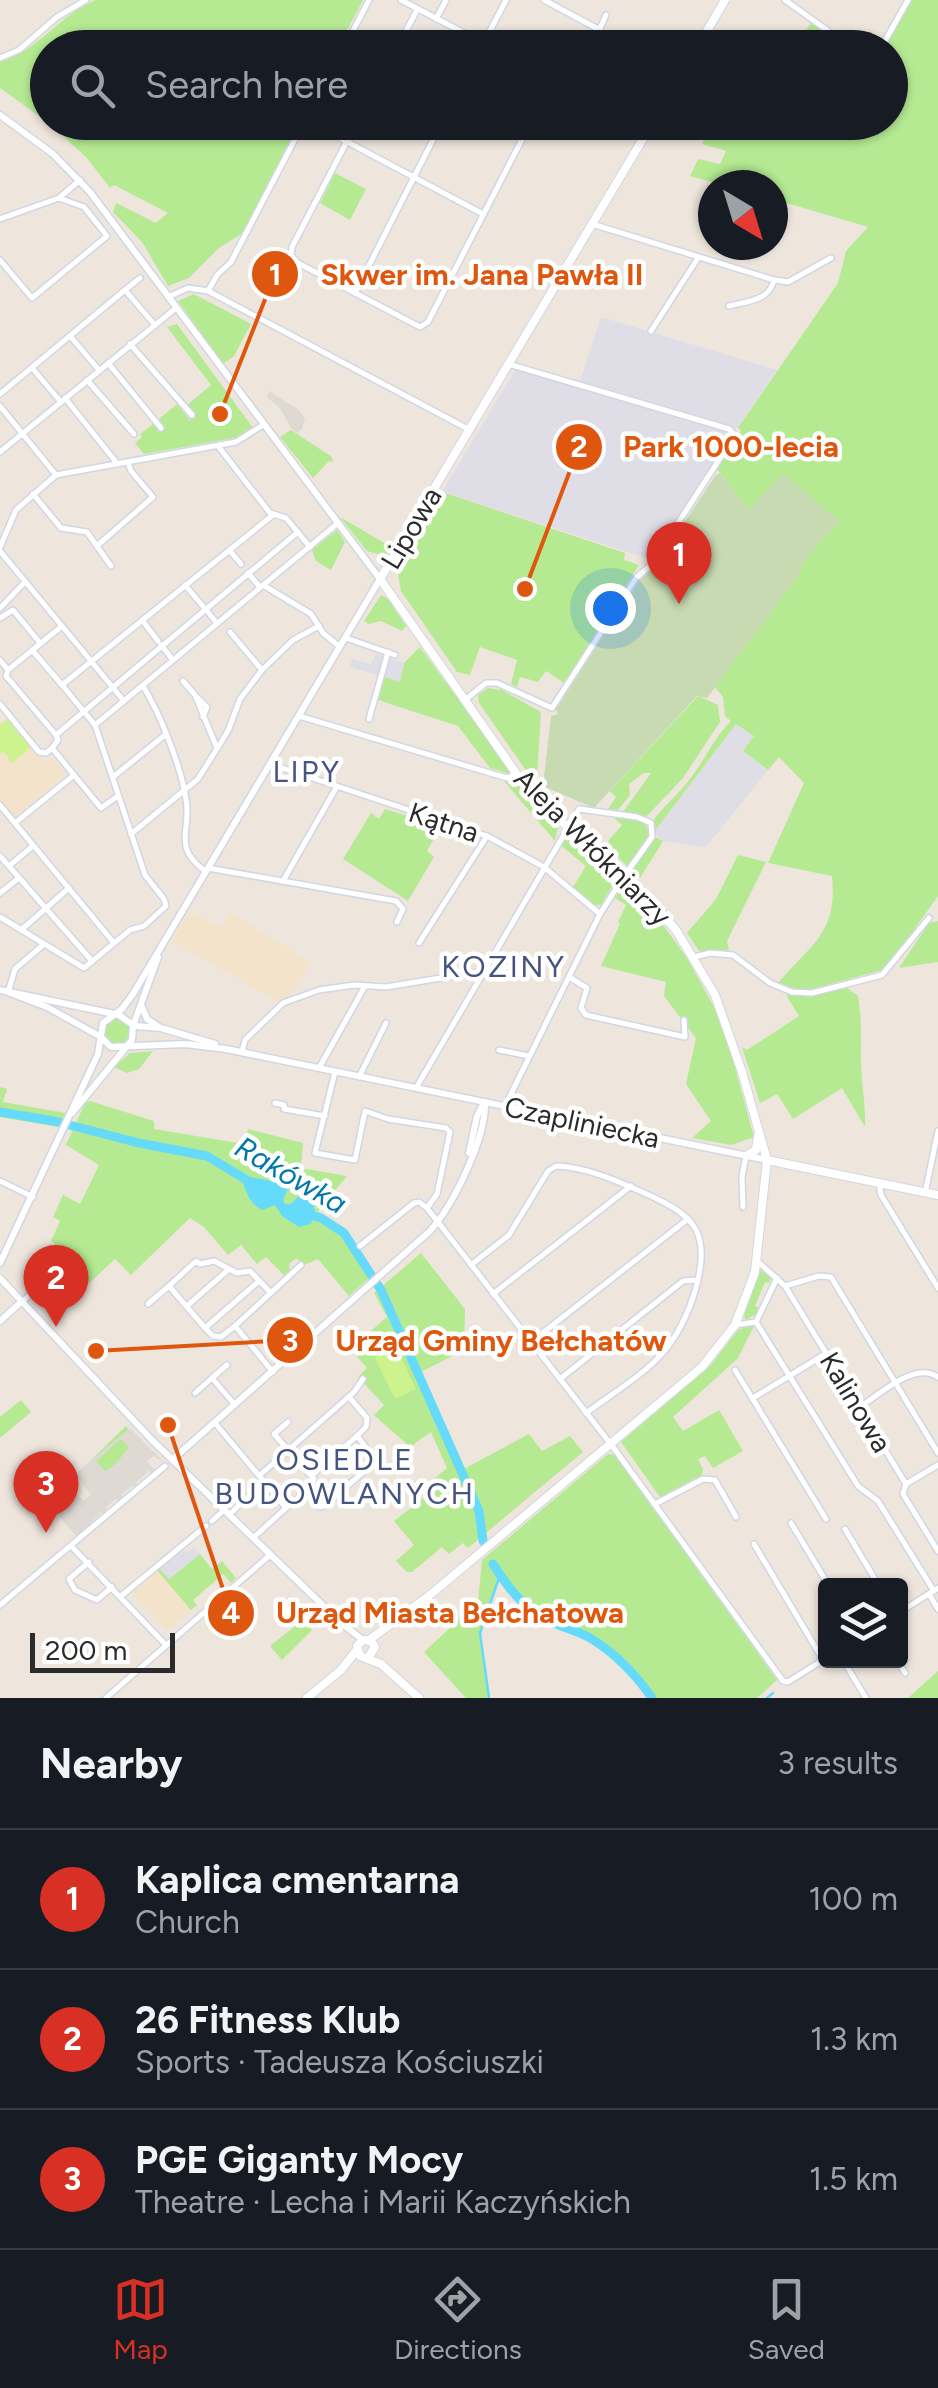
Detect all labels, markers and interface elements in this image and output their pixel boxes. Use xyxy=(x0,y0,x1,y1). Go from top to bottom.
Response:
search box xyxy=(30,30,908,140)
icon: search xyxy=(65,58,120,113)
text: Search here xyxy=(145,62,348,108)
north arrow xyxy=(698,170,788,260)
callout: Skwer im. Jana Pawła II xyxy=(250,244,663,304)
text: 1 xyxy=(269,256,281,293)
text: Skwer im. Jana Pawła II xyxy=(321,256,643,293)
callout: Park 1000-lecia xyxy=(554,417,859,477)
text: 2 xyxy=(570,428,588,465)
text: Park 1000-lecia xyxy=(623,428,839,465)
street label: Lipowa xyxy=(373,481,449,575)
pin: 1 xyxy=(646,522,712,604)
your location xyxy=(585,583,636,634)
district label: LIPY xyxy=(272,753,342,790)
street label: Aleja Włókniarzy xyxy=(507,761,679,933)
street label: Kątna xyxy=(405,795,483,849)
district label: KOZINY xyxy=(441,948,567,985)
street label: Czapliniecka xyxy=(501,1089,663,1155)
water label: Rakówka xyxy=(228,1128,354,1222)
pin: 2 xyxy=(23,1244,88,1327)
callout: Urząd Gminy Bełchatów xyxy=(265,1310,687,1370)
text: 3 xyxy=(282,1322,298,1359)
text: Urząd Gminy Bełchatów xyxy=(335,1322,667,1359)
street label: Kalinowa xyxy=(813,1346,899,1458)
district label: OSIEDLE BUDOWLANYCH xyxy=(215,1441,475,1512)
pin: 3 xyxy=(13,1450,78,1533)
map controls xyxy=(818,1578,908,1668)
button: layers xyxy=(818,1578,908,1668)
callout: Urząd Miasta Bełchatowa xyxy=(206,1583,644,1643)
text: 4 xyxy=(222,1594,241,1631)
text: Urząd Miasta Bełchatowa xyxy=(276,1594,624,1631)
scale bar xyxy=(30,1628,175,1672)
text: 200 m xyxy=(45,1633,127,1667)
text: Nearby xyxy=(40,1738,182,1789)
text: 3 results xyxy=(778,1744,898,1782)
text: Kaplica cmentarna xyxy=(135,1857,460,1903)
text: 1 xyxy=(66,1880,79,1918)
text: 100 m xyxy=(809,1880,898,1918)
text: Church xyxy=(135,1903,240,1941)
text: 26 Fitness Klub xyxy=(135,1997,400,2043)
text: 2 xyxy=(63,2020,82,2058)
text: 1.3 km xyxy=(810,2020,898,2058)
text: Sports · Tadeusza Kościuszki xyxy=(135,2043,544,2081)
text: PGE Giganty Mocy xyxy=(135,2137,463,2183)
text: 3 xyxy=(64,2160,81,2198)
text: 1.5 km xyxy=(809,2160,898,2198)
text: Theatre · Lecha i Marii Kaczyńskich xyxy=(135,2183,631,2221)
tab: Map xyxy=(113,2272,168,2366)
tab: Directions xyxy=(394,2272,522,2366)
tab: Saved xyxy=(748,2272,825,2366)

